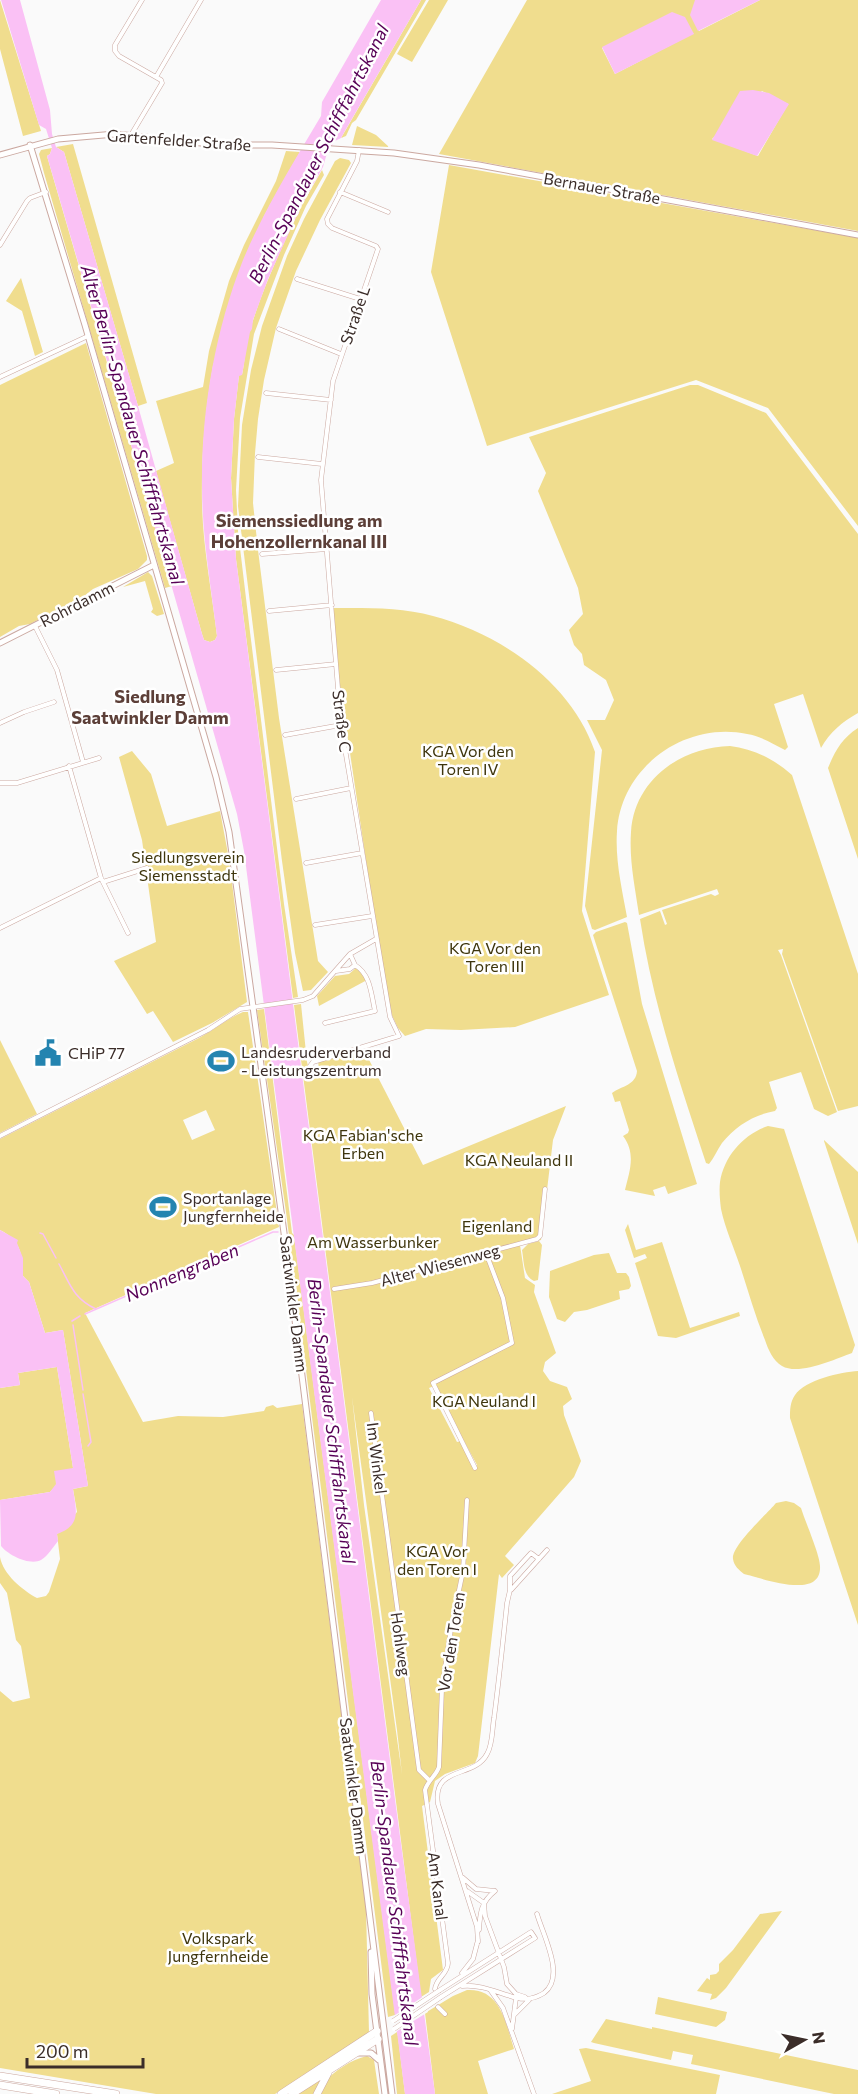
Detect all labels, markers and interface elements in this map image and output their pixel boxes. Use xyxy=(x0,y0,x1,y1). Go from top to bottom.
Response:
water label: Berlin-Spandauer Schifffahrtskanal xyxy=(243,20,393,286)
street label: Gartenfelder Straße xyxy=(106,125,252,154)
street label: Bernauer Straße xyxy=(542,168,662,207)
water label: Alter Berlin-Spandauer Schifffahrtskanal xyxy=(76,261,189,588)
street label: Straße L xyxy=(336,283,373,347)
district label: Siemenssiedlung am Hohenzollernkanal III xyxy=(211,509,387,552)
street label: Rohrdamm xyxy=(37,577,117,630)
district label: Siedlung Saatwinkler Damm xyxy=(71,685,229,728)
street label: Straße C xyxy=(329,689,356,753)
park label: KGA Vor den Toren IV xyxy=(422,741,514,778)
park label: Siedlungsverein Siemensstadt xyxy=(131,847,245,884)
park label: KGA Vor den Toren III xyxy=(449,938,541,975)
public building icon: CHiP 77 xyxy=(33,1038,63,1068)
place label: Landesruderverband - Leistungszentrum xyxy=(241,1042,391,1079)
place label: CHiP 77 xyxy=(68,1043,125,1062)
sports icon: Landesruderverband - Leistungszentrum xyxy=(206,1046,236,1076)
park label: KGA Fabian'sche Erben xyxy=(303,1125,423,1162)
park label: KGA Neuland II xyxy=(465,1150,573,1169)
place label: Sportanlage Jungfernheide xyxy=(183,1188,284,1225)
sports icon: Sportanlage Jungfernheide xyxy=(148,1192,178,1222)
park label: Eigenland xyxy=(462,1216,532,1235)
park label: Am Wasserbunker xyxy=(307,1232,440,1251)
street label: Saatwinkler Damm xyxy=(277,1235,312,1373)
water label: Nonnengraben xyxy=(121,1238,242,1306)
street label: Alter Wiesenweg xyxy=(378,1239,502,1290)
water label: Berlin-Spandauer Schifffahrtskanal xyxy=(304,1277,360,1565)
park label: KGA Neuland I xyxy=(432,1391,536,1410)
street label: Im Winkel xyxy=(364,1421,391,1495)
park label: KGA Vor den Toren I xyxy=(397,1541,477,1578)
street label: Vor den Toren xyxy=(433,1591,468,1693)
street label: Hohlweg xyxy=(388,1611,415,1677)
street label: Saatwinkler Damm xyxy=(337,1717,372,1855)
water label: Berlin-Spandauer Schifffahrtskanal xyxy=(367,1759,423,2047)
street label: Am Kanal xyxy=(425,1851,452,1921)
park label: Volkspark Jungfernheide xyxy=(168,1928,268,1965)
north arrow xyxy=(774,2010,834,2070)
text: N xyxy=(809,2030,830,2045)
scale bar xyxy=(27,2031,142,2069)
text: 200 m xyxy=(36,2040,89,2062)

